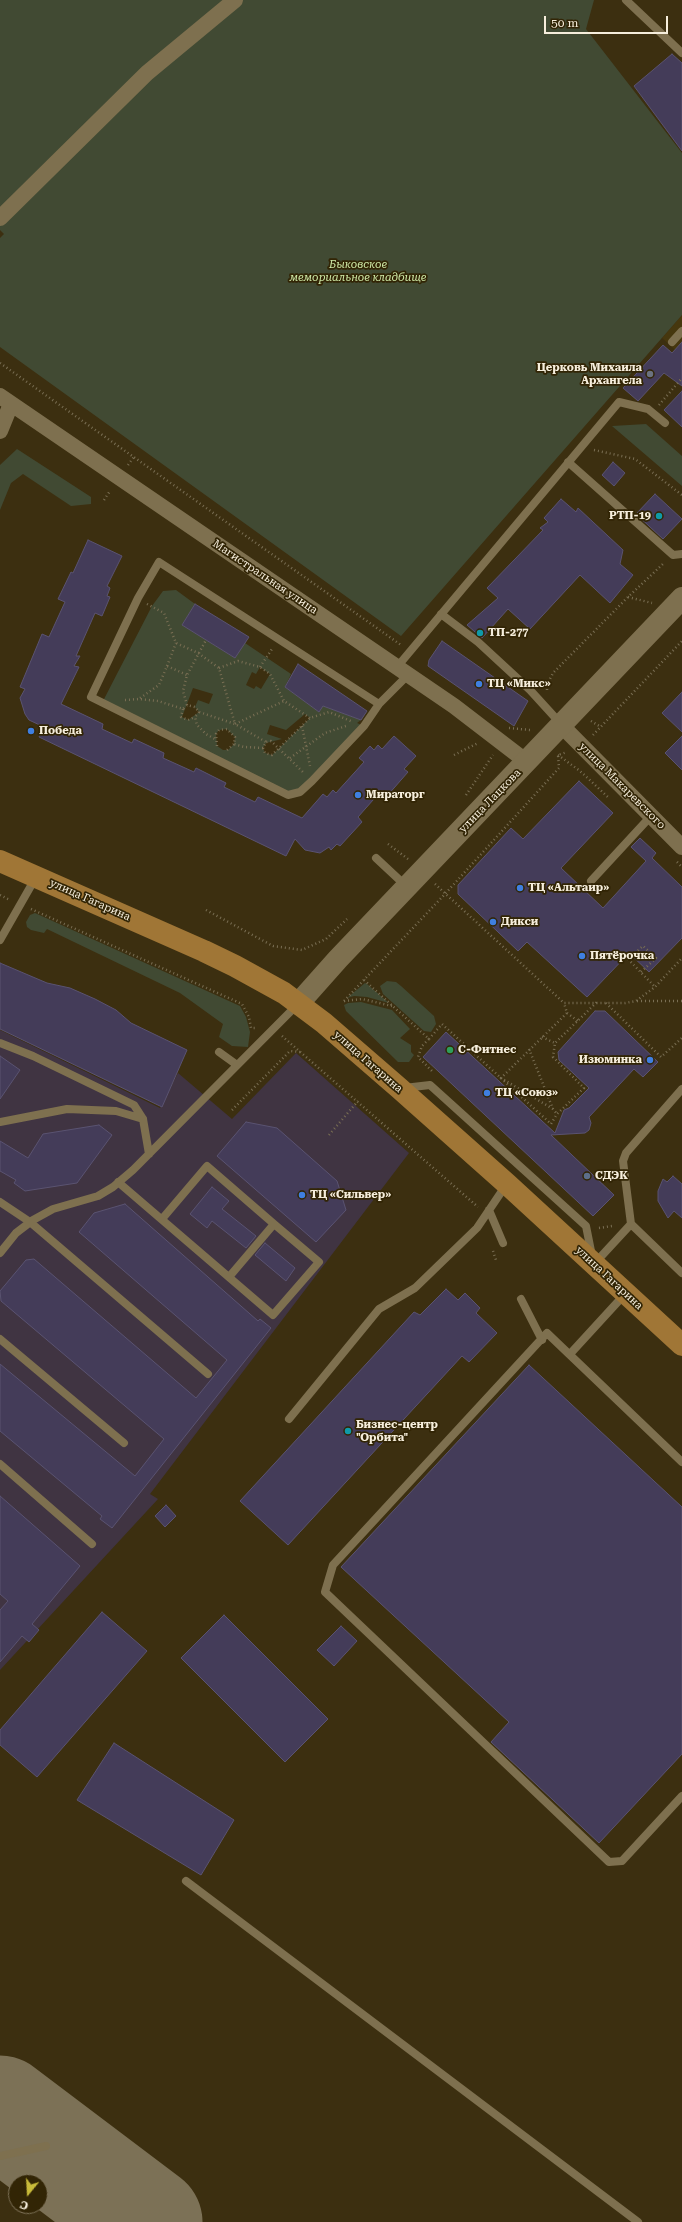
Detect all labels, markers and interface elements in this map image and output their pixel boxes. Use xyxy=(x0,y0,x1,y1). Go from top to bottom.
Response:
scale bar xyxy=(546,8,670,34)
text: 50 m xyxy=(551,16,578,30)
park label: Быковское мемориальное кладбище xyxy=(290,258,426,284)
place label: Церковь Михаила Архангела xyxy=(537,361,642,387)
marker: Церковь Михаила Архангела xyxy=(645,369,655,379)
place label: РТП-19 xyxy=(609,509,651,523)
marker: РТП-19 xyxy=(654,511,664,521)
street label: Магистральная улица xyxy=(210,537,320,617)
place label: ТП-277 xyxy=(488,626,529,640)
marker: ТП-277 xyxy=(475,628,485,638)
place label: ТЦ «Микс» xyxy=(487,677,551,691)
marker: ТЦ «Микс» xyxy=(474,679,484,689)
place label: Победа xyxy=(39,724,82,738)
marker: Победа xyxy=(26,726,36,736)
street label: улица Макаревского xyxy=(576,740,668,832)
street label: улица Лацкова xyxy=(456,766,524,836)
place label: Мираторг xyxy=(366,788,425,802)
marker: Мираторг xyxy=(353,790,363,800)
street label: улица Гагарина xyxy=(48,876,132,924)
place label: ТЦ «Альтаир» xyxy=(528,881,609,895)
marker: ТЦ «Альтаир» xyxy=(515,883,525,893)
place label: Дикси xyxy=(501,915,538,929)
marker: Дикси xyxy=(488,917,498,927)
place label: Пятёрочка xyxy=(590,949,654,963)
marker: Пятёрочка xyxy=(577,951,587,961)
street label: улица Гагарина xyxy=(331,1028,405,1096)
place label: С-Фитнес xyxy=(458,1043,516,1057)
marker: С-Фитнес xyxy=(445,1045,455,1055)
place label: Изюминка xyxy=(579,1053,642,1067)
marker: Изюминка xyxy=(645,1055,655,1065)
place label: ТЦ «Союз» xyxy=(495,1086,558,1100)
marker: ТЦ «Союз» xyxy=(482,1088,492,1098)
place label: СДЭК xyxy=(595,1169,628,1183)
marker: СДЭК xyxy=(582,1171,592,1181)
place label: ТЦ «Сильвер» xyxy=(310,1188,391,1202)
marker: ТЦ «Сильвер» xyxy=(297,1190,307,1200)
street label: улица Гагарина xyxy=(573,1243,645,1313)
place label: Бизнес-центр "Орбита" xyxy=(356,1418,438,1444)
marker: Бизнес-центр "Орбита" xyxy=(343,1426,353,1436)
north arrow xyxy=(8,2174,48,2214)
text: С xyxy=(19,2198,30,2212)

